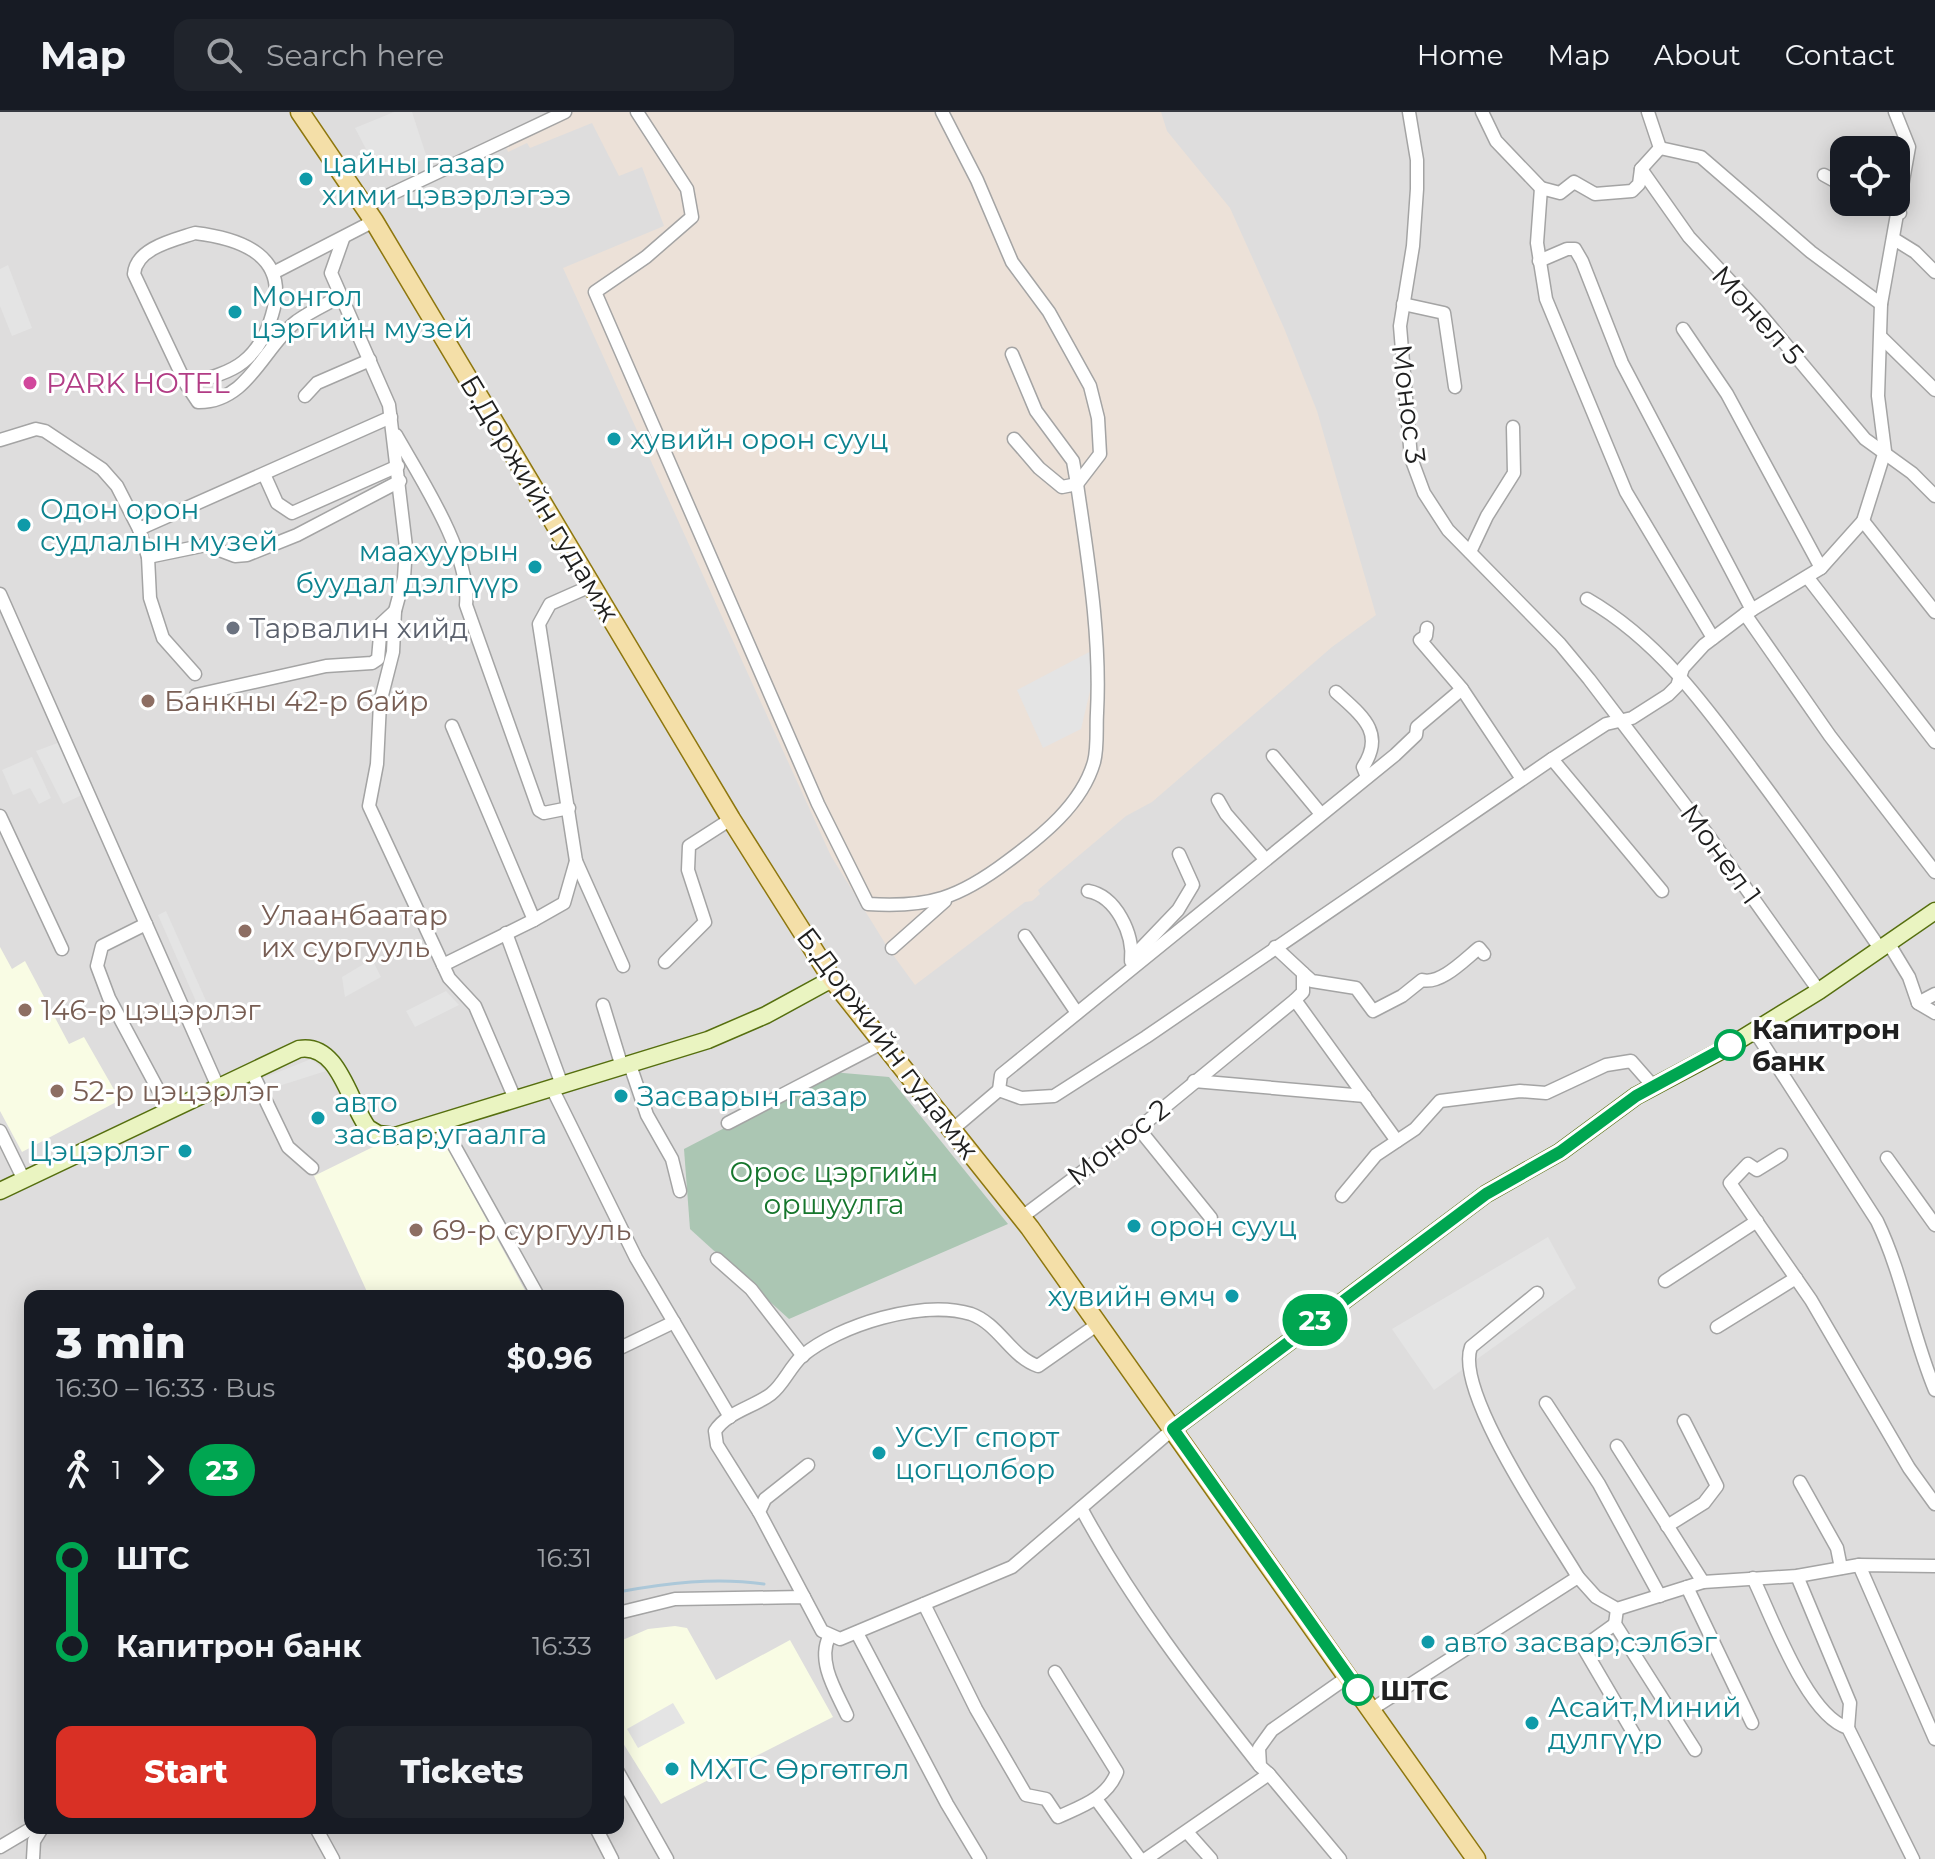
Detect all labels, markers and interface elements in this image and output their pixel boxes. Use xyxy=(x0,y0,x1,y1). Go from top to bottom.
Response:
search box xyxy=(174,19,734,91)
text: Map xyxy=(40,32,126,79)
icon: search xyxy=(202,33,246,77)
text: Search here xyxy=(266,37,444,74)
text: Home xyxy=(1417,38,1504,72)
text: Map xyxy=(1548,38,1610,72)
text: About xyxy=(1654,38,1741,72)
text: Contact xyxy=(1785,38,1895,72)
map controls xyxy=(1830,136,1910,216)
button: locate xyxy=(1830,136,1910,216)
place label: цайны газар хими цэвэрлэгээ xyxy=(322,146,571,212)
marker: цайны газар хими цэвэрлэгээ xyxy=(297,170,315,188)
street label: Монел 5 xyxy=(1705,258,1811,372)
place label: Монгол цэргийн музей xyxy=(251,279,473,345)
marker: Монгол цэргийн музей xyxy=(226,303,244,321)
street label: Монос 3 xyxy=(1385,342,1433,466)
place label: PARK HOTEL xyxy=(46,366,230,400)
street label: Б.Доржийн гудамж xyxy=(453,369,627,627)
marker: PARK HOTEL xyxy=(21,374,39,392)
place label: хувийн орон сууц xyxy=(630,422,888,456)
marker: хувийн орон сууц xyxy=(605,430,623,448)
place label: Одон орон судлалын музей xyxy=(40,492,278,558)
marker: Одон орон судлалын музей xyxy=(15,516,33,534)
place label: маахуурын буудал дэлгүүр xyxy=(295,534,519,600)
marker: маахуурын буудал дэлгүүр xyxy=(526,558,544,576)
place label: Тарвалин хийд xyxy=(249,611,468,645)
marker: Тарвалин хийд xyxy=(224,619,242,637)
place label: Банкны 42-р байр xyxy=(164,684,429,718)
marker: Банкны 42-р байр xyxy=(139,692,157,710)
street label: Монел 1 xyxy=(1673,797,1769,911)
place label: Улаанбаатар их сургууль xyxy=(261,898,448,964)
street label: Б.Доржийн гудамж xyxy=(790,920,986,1166)
marker: Улаанбаатар их сургууль xyxy=(236,922,254,940)
place label: 146-р цэцэрлэг xyxy=(41,993,261,1027)
marker: 146-р цэцэрлэг xyxy=(16,1001,34,1019)
place label: Капитрон банк xyxy=(1752,1012,1900,1078)
marker: Капитрон банк xyxy=(1715,1030,1745,1060)
place label: 52-р цэцэрлэг xyxy=(73,1074,279,1108)
place label: Засварын газар xyxy=(637,1079,867,1113)
marker: 52-р цэцэрлэг xyxy=(48,1082,66,1100)
place label: авто засвар,угаалга xyxy=(334,1085,547,1151)
marker: Засварын газар xyxy=(612,1087,630,1105)
street label: Монос 2 xyxy=(1060,1092,1176,1192)
marker: авто засвар,угаалга xyxy=(309,1109,327,1127)
place label: Цэцэрлэг xyxy=(29,1134,170,1168)
marker: Цэцэрлэг xyxy=(176,1142,194,1160)
park label: Орос цэргийн оршуулга xyxy=(729,1155,939,1221)
place label: орон сууц xyxy=(1150,1209,1297,1243)
place label: 69-р сургууль xyxy=(432,1213,631,1247)
marker: орон сууц xyxy=(1125,1217,1143,1235)
marker: 69-р сургууль xyxy=(407,1221,425,1239)
place label: хувийн өмч xyxy=(1048,1279,1216,1313)
marker: хувийн өмч xyxy=(1223,1287,1241,1305)
line badge: 23 xyxy=(1279,1294,1351,1346)
text: 23 xyxy=(1298,1303,1332,1337)
text: 3 min xyxy=(56,1315,186,1369)
text: $0.96 xyxy=(507,1340,592,1377)
text: 16:30 – 16:33 · Bus xyxy=(56,1372,275,1404)
place label: УСУГ спорт цогцолбор xyxy=(895,1420,1060,1486)
marker: УСУГ спорт цогцолбор xyxy=(870,1444,888,1462)
icon: walk xyxy=(56,1448,100,1492)
icon: forward xyxy=(133,1448,177,1492)
text: 23 xyxy=(205,1453,239,1487)
text: 1 xyxy=(112,1454,121,1486)
text: ШТС xyxy=(116,1540,190,1577)
text: 16:31 xyxy=(537,1542,592,1574)
place label: авто засвар,сэлбэг xyxy=(1444,1625,1718,1659)
text: Капитрон банк xyxy=(116,1628,361,1665)
text: 16:33 xyxy=(532,1630,592,1662)
marker: авто засвар,сэлбэг xyxy=(1419,1633,1437,1651)
place label: ШТС xyxy=(1380,1673,1449,1707)
marker: ШТС xyxy=(1343,1675,1373,1705)
place label: Асайт,Миний дулгүүр xyxy=(1548,1690,1742,1756)
marker: Асайт,Миний дулгүүр xyxy=(1523,1714,1541,1732)
button: Start xyxy=(56,1726,316,1818)
button: Tickets xyxy=(332,1726,592,1818)
place label: МХТС Өргөтгөл xyxy=(688,1752,910,1786)
marker: МХТС Өргөтгөл xyxy=(663,1760,681,1778)

